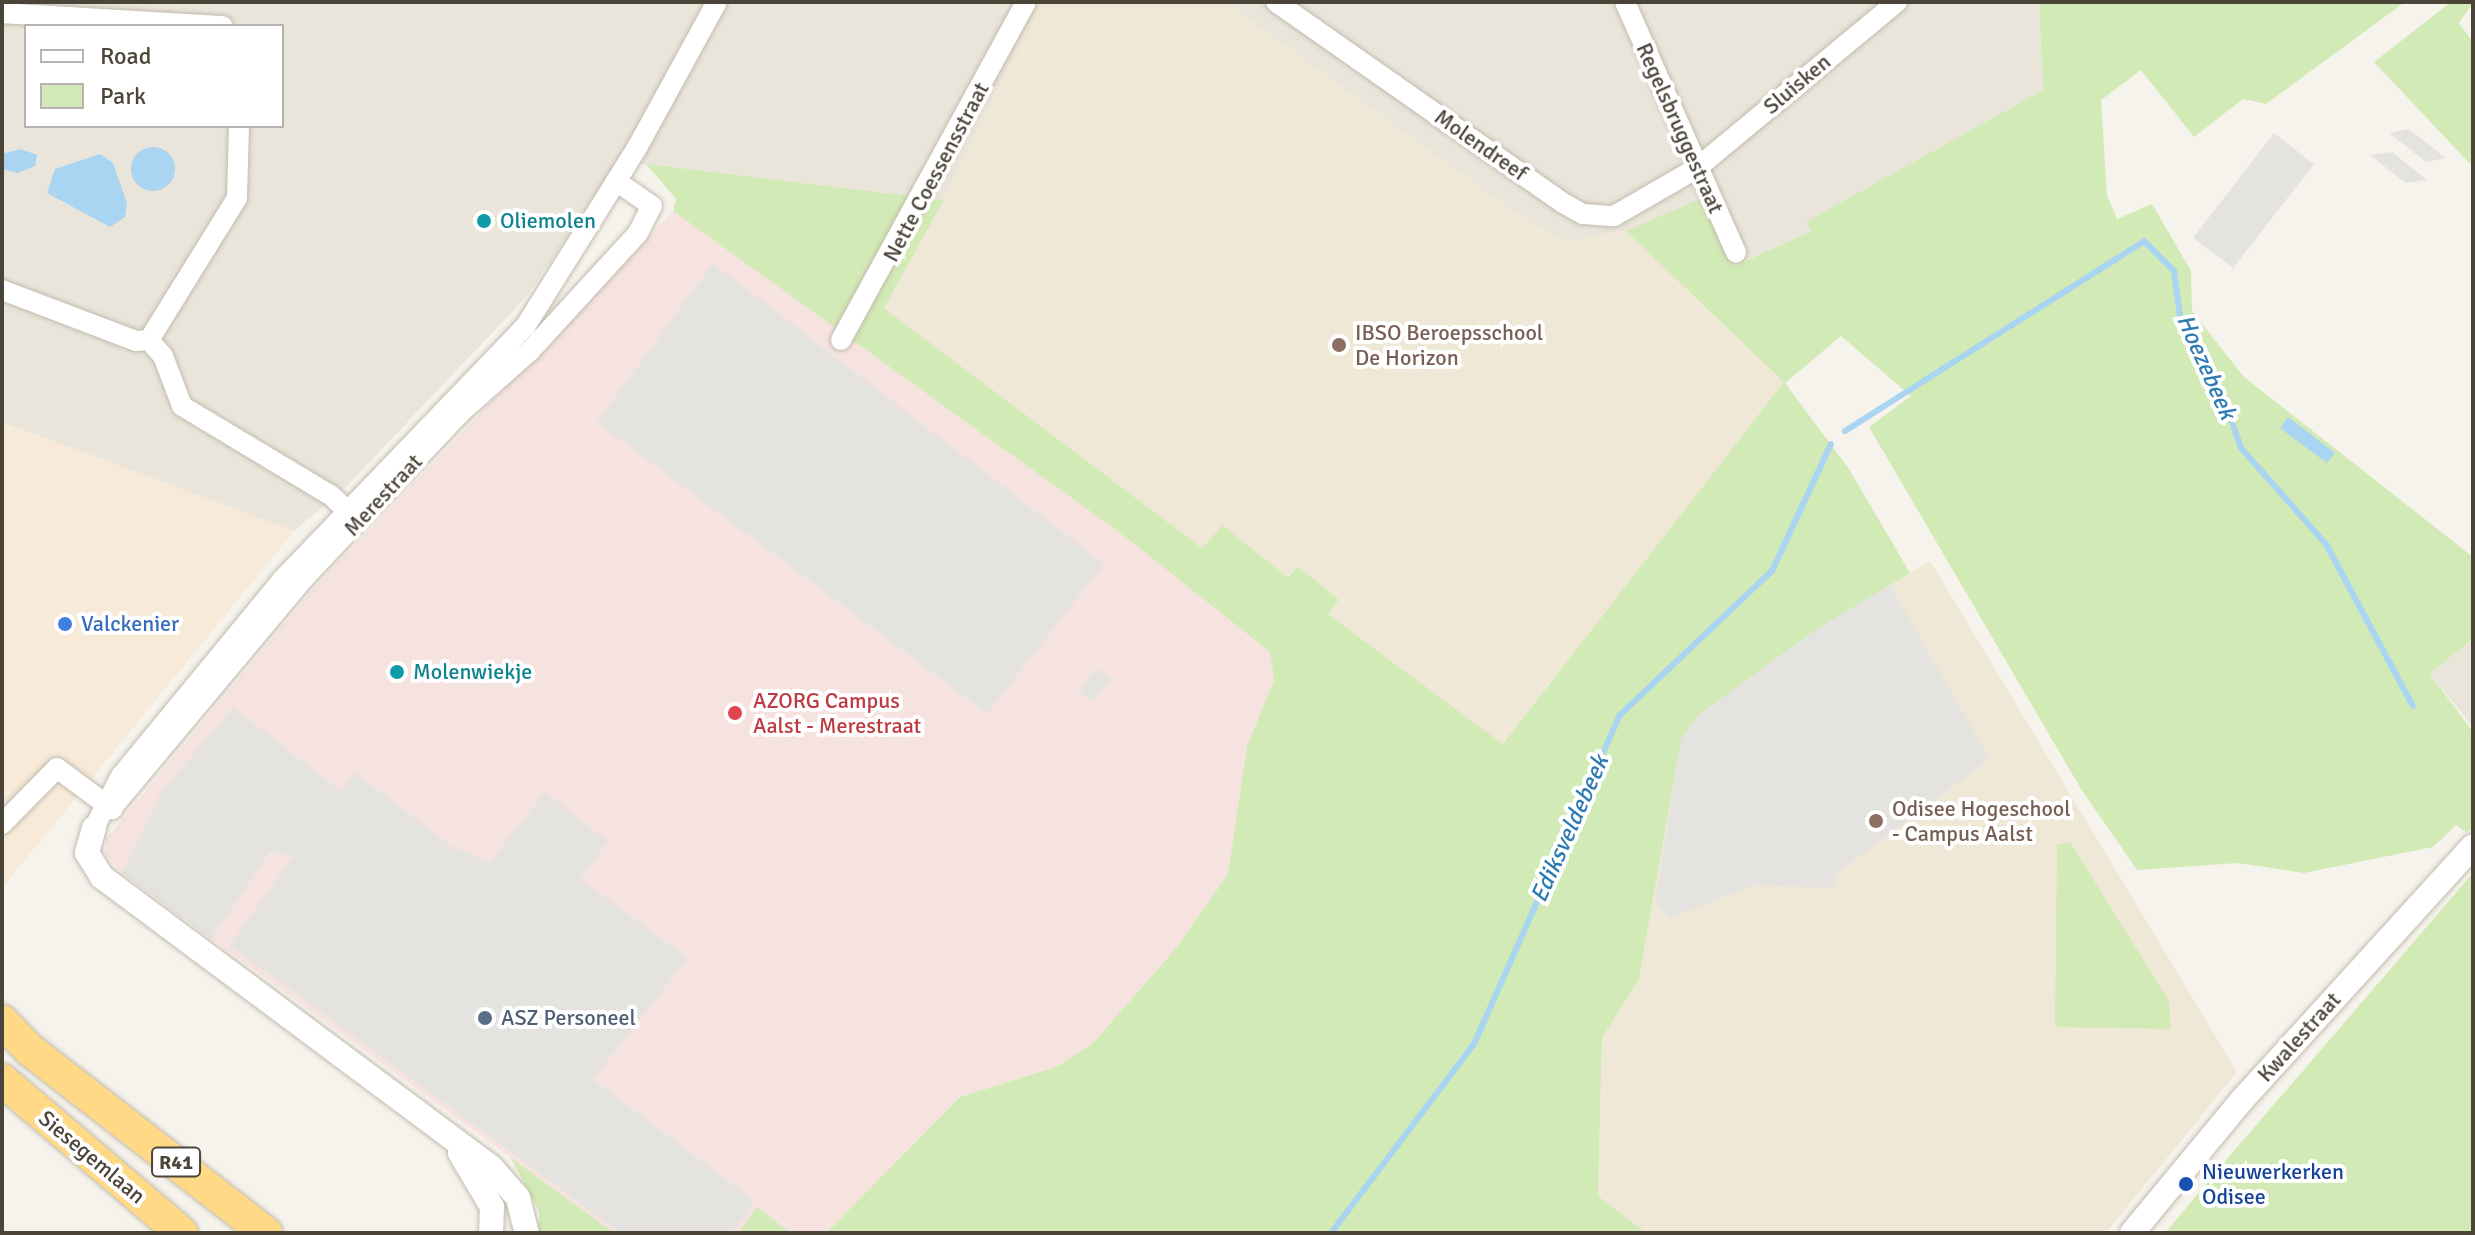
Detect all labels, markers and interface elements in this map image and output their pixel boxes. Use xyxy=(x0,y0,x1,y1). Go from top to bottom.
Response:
legend xyxy=(24,24,284,128)
street label: Regelsbruggestraat xyxy=(1631,39,1729,217)
text: Road xyxy=(100,41,151,71)
street label: Sluisken xyxy=(1758,48,1836,120)
street label: Nette Coessensstraat xyxy=(878,78,994,266)
text: Park xyxy=(100,81,146,111)
street label: Molendreef xyxy=(1430,103,1532,187)
place label: Oliemolen xyxy=(500,208,596,234)
marker: Oliemolen xyxy=(475,212,493,230)
water label: Hoezebeek xyxy=(2170,310,2242,424)
place label: IBSO Beroepsschool De Horizon xyxy=(1355,319,1543,370)
marker: IBSO Beroepsschool De Horizon xyxy=(1330,336,1348,354)
street label: Merestraat xyxy=(338,449,428,541)
place label: Valckenier xyxy=(81,611,179,637)
marker: Valckenier xyxy=(56,615,74,633)
place label: Molenwiekje xyxy=(413,659,532,685)
marker: Molenwiekje xyxy=(388,663,406,681)
place label: AZORG Campus Aalst - Merestraat xyxy=(753,687,921,738)
marker: AZORG Campus Aalst - Merestraat xyxy=(724,702,746,724)
water label: Ediksveldebeek xyxy=(1525,751,1615,907)
place label: Odisee Hogeschool - Campus Aalst xyxy=(1892,795,2071,846)
marker: Odisee Hogeschool - Campus Aalst xyxy=(1867,812,1885,830)
street label: Kwalestraat xyxy=(2252,987,2346,1087)
place label: ASZ Personeel xyxy=(501,1005,636,1031)
marker: ASZ Personeel xyxy=(476,1009,494,1027)
street label: Siesegemlaan xyxy=(33,1105,151,1209)
road number: R41 xyxy=(150,1146,202,1178)
place label: Nieuwerkerken Odisee xyxy=(2202,1158,2344,1210)
marker: Nieuwerkerken Odisee xyxy=(2177,1175,2195,1193)

